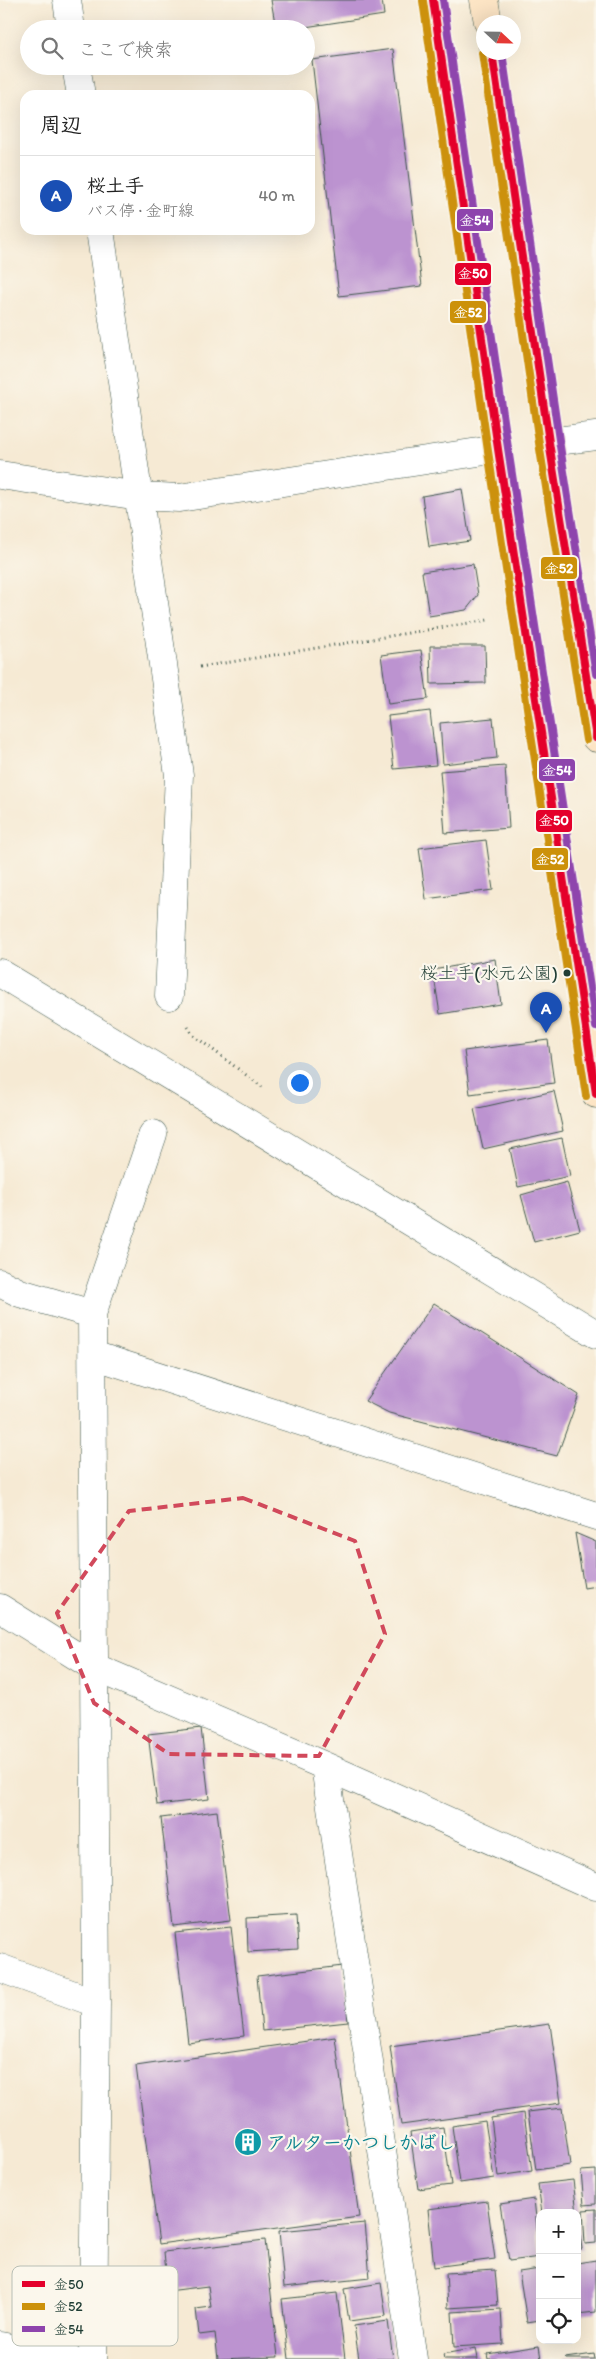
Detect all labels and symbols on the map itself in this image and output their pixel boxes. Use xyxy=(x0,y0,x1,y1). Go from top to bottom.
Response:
north arrow xyxy=(476,15,521,60)
line badge: 金54 xyxy=(456,208,494,232)
text: 金54 xyxy=(460,212,490,229)
line badge: 金50 xyxy=(454,262,492,286)
text: 金50 xyxy=(458,265,488,282)
line badge: 金52 xyxy=(449,300,487,324)
text: 金52 xyxy=(454,304,483,321)
line badge: 金52 xyxy=(540,556,578,580)
text: 金52 xyxy=(545,560,574,577)
line badge: 金54 xyxy=(538,758,576,782)
text: 金54 xyxy=(542,762,572,779)
line badge: 金50 xyxy=(535,809,573,833)
text: 金50 xyxy=(539,812,569,829)
line badge: 金52 xyxy=(531,847,569,871)
text: 金52 xyxy=(536,851,565,868)
place label: 桜土手(水元公園) xyxy=(420,962,558,984)
marker: 桜土手(水元公園) xyxy=(562,968,572,978)
pin: A xyxy=(530,992,562,1033)
your location xyxy=(287,1070,313,1096)
building icon: アルターかつしかばし xyxy=(233,2127,263,2157)
place label: アルターかつしかばし xyxy=(267,2131,456,2154)
legend xyxy=(12,2266,178,2346)
text: 金50 xyxy=(54,2276,84,2293)
text: 金52 xyxy=(54,2298,83,2315)
text: 金54 xyxy=(54,2321,84,2338)

